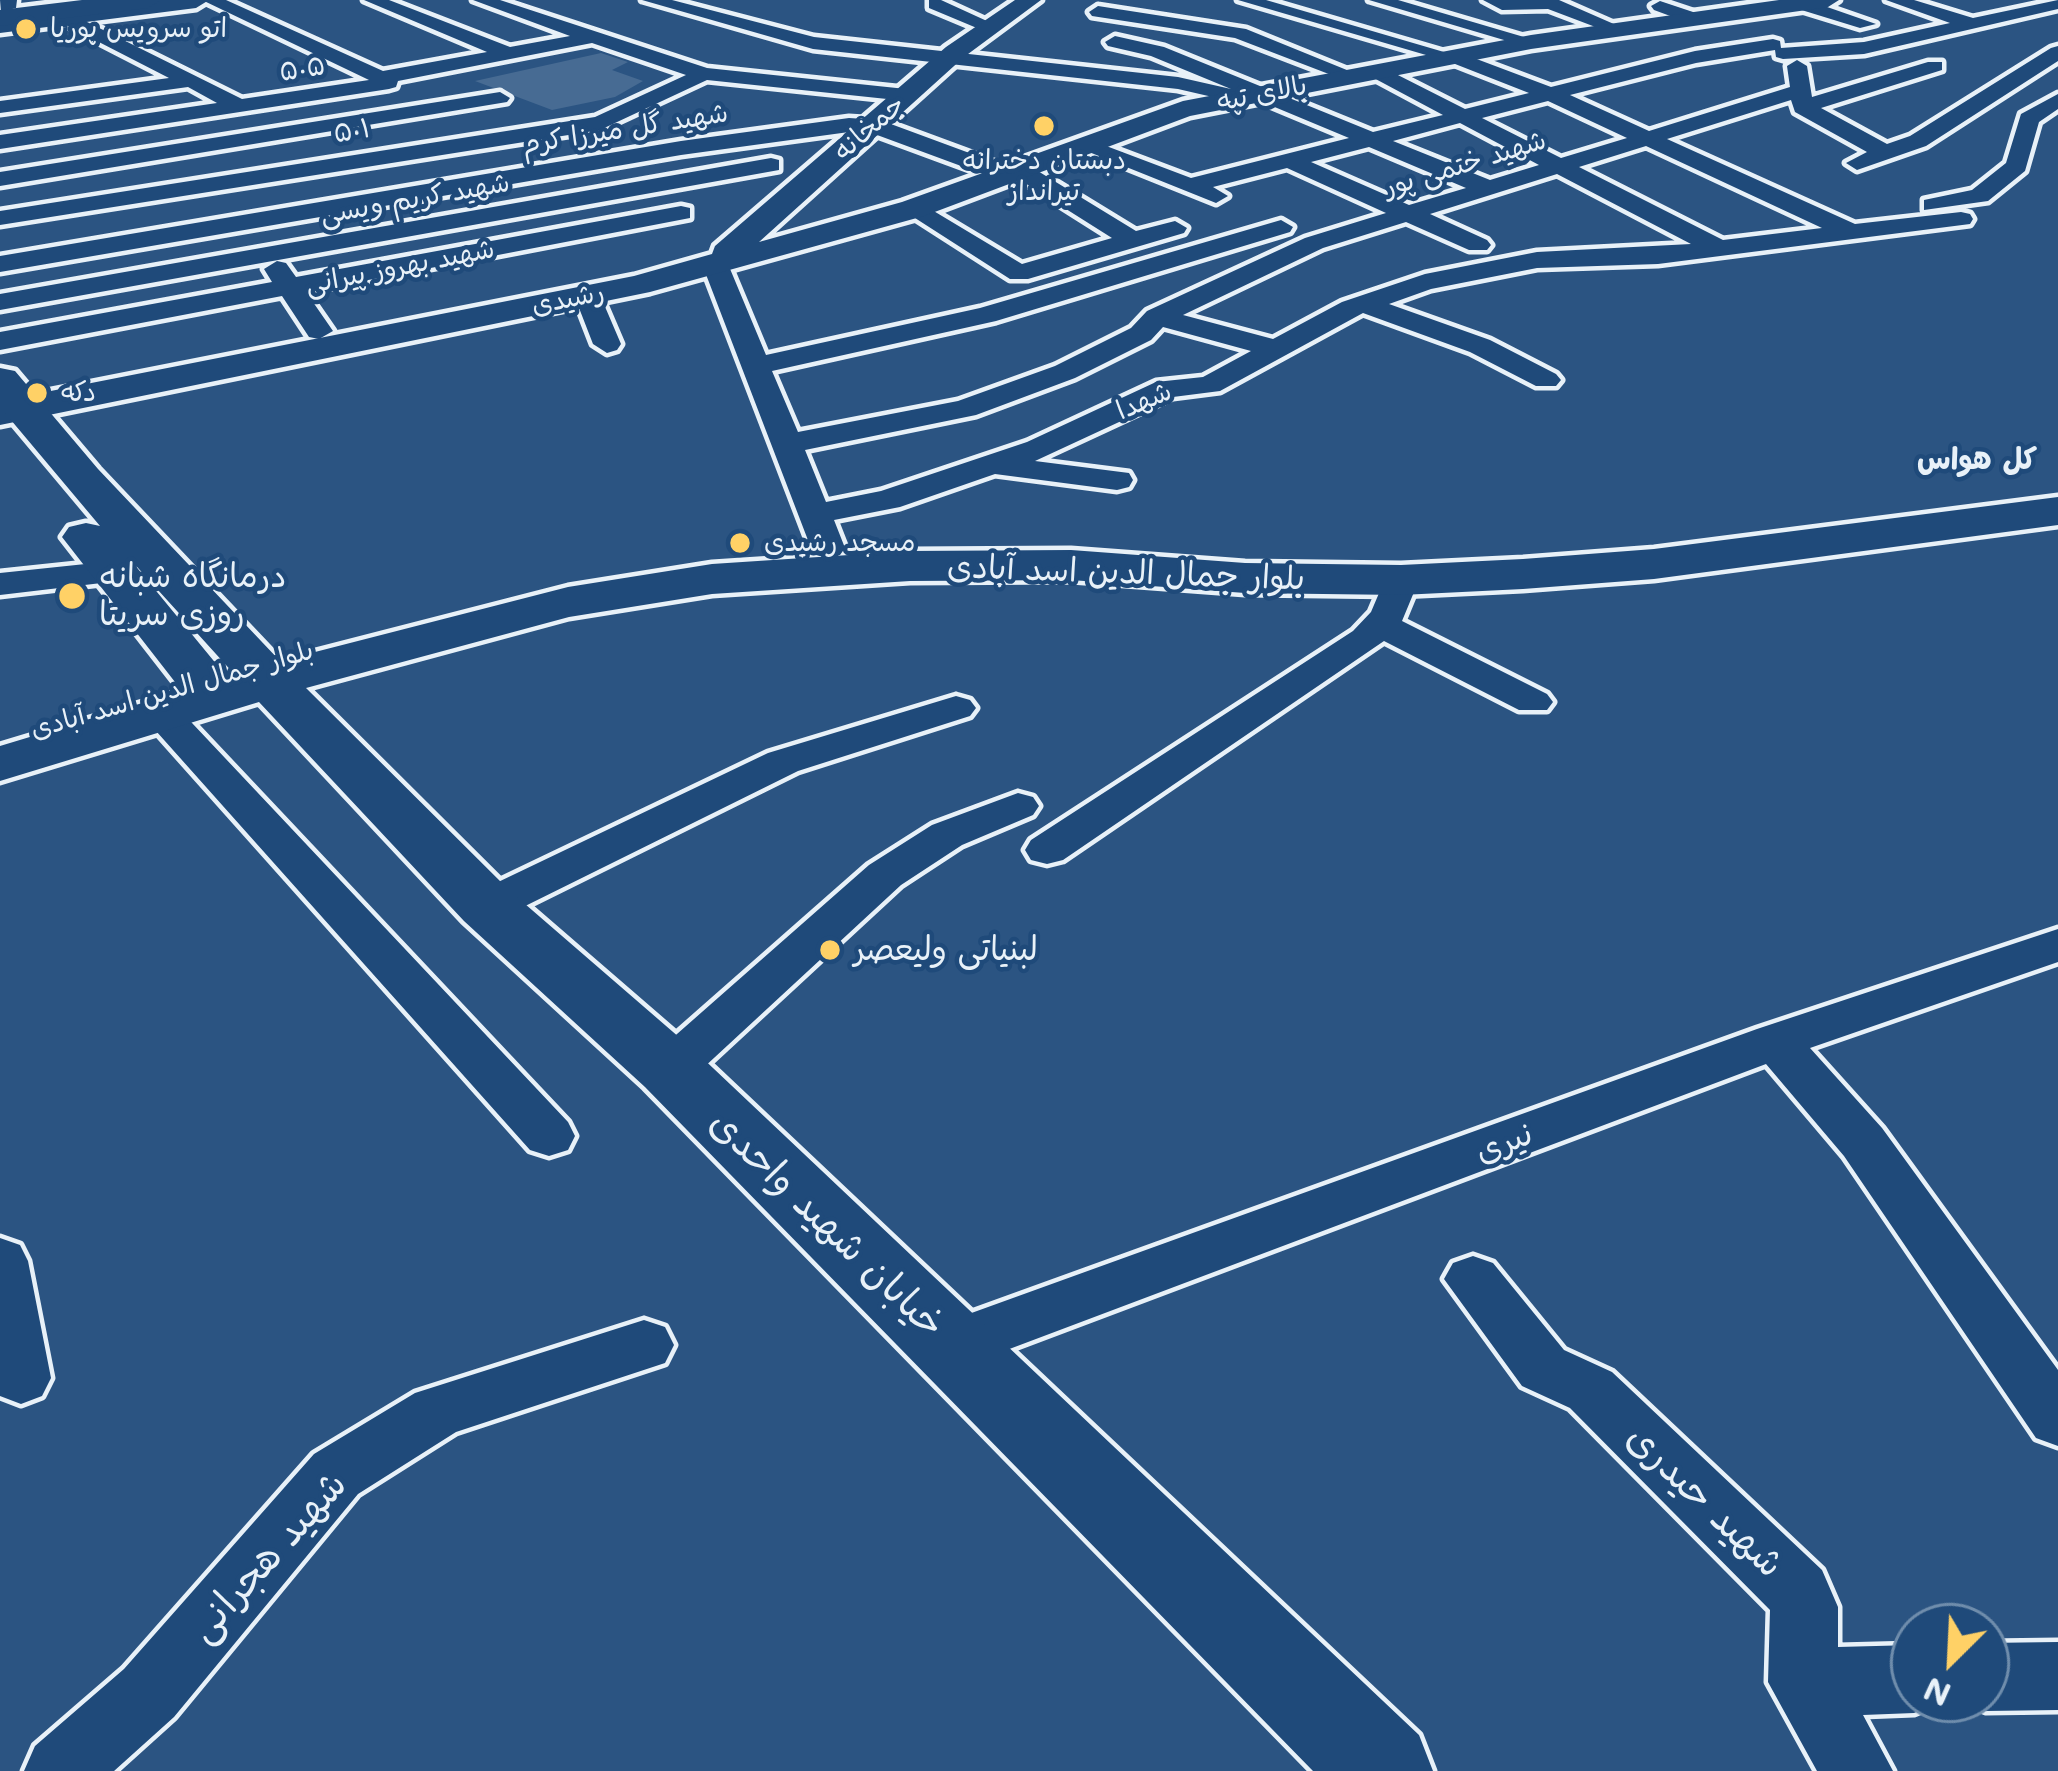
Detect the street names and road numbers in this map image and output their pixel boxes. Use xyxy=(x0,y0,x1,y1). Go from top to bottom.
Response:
street label: ۵۰۵ xyxy=(277,49,327,89)
street label: بالای تپه xyxy=(1214,69,1310,119)
street label: جمخانه xyxy=(826,88,912,168)
street label: شهید گل میرزا کرم xyxy=(520,97,730,161)
street label: ۵۰۱ xyxy=(331,112,373,150)
street label: شهید ختمی پور xyxy=(1380,124,1550,204)
street label: شهید کریم ویسی xyxy=(318,166,512,232)
street label: شهید بهروز پیرانی xyxy=(303,233,497,301)
street label: رشیدی xyxy=(529,276,607,322)
street label: شهدا xyxy=(1112,375,1176,427)
street label: بلوار جمال الدین اسد آبادی xyxy=(946,547,1306,599)
street label: بلوار جمال الدین اسد آبادی xyxy=(27,634,317,746)
street label: خیابان شهید واحدی xyxy=(699,1100,955,1348)
street label: نیری xyxy=(1470,1114,1538,1172)
street label: شهید حیدری xyxy=(1617,1414,1793,1588)
street label: شهید هجرانی xyxy=(179,1462,357,1652)

